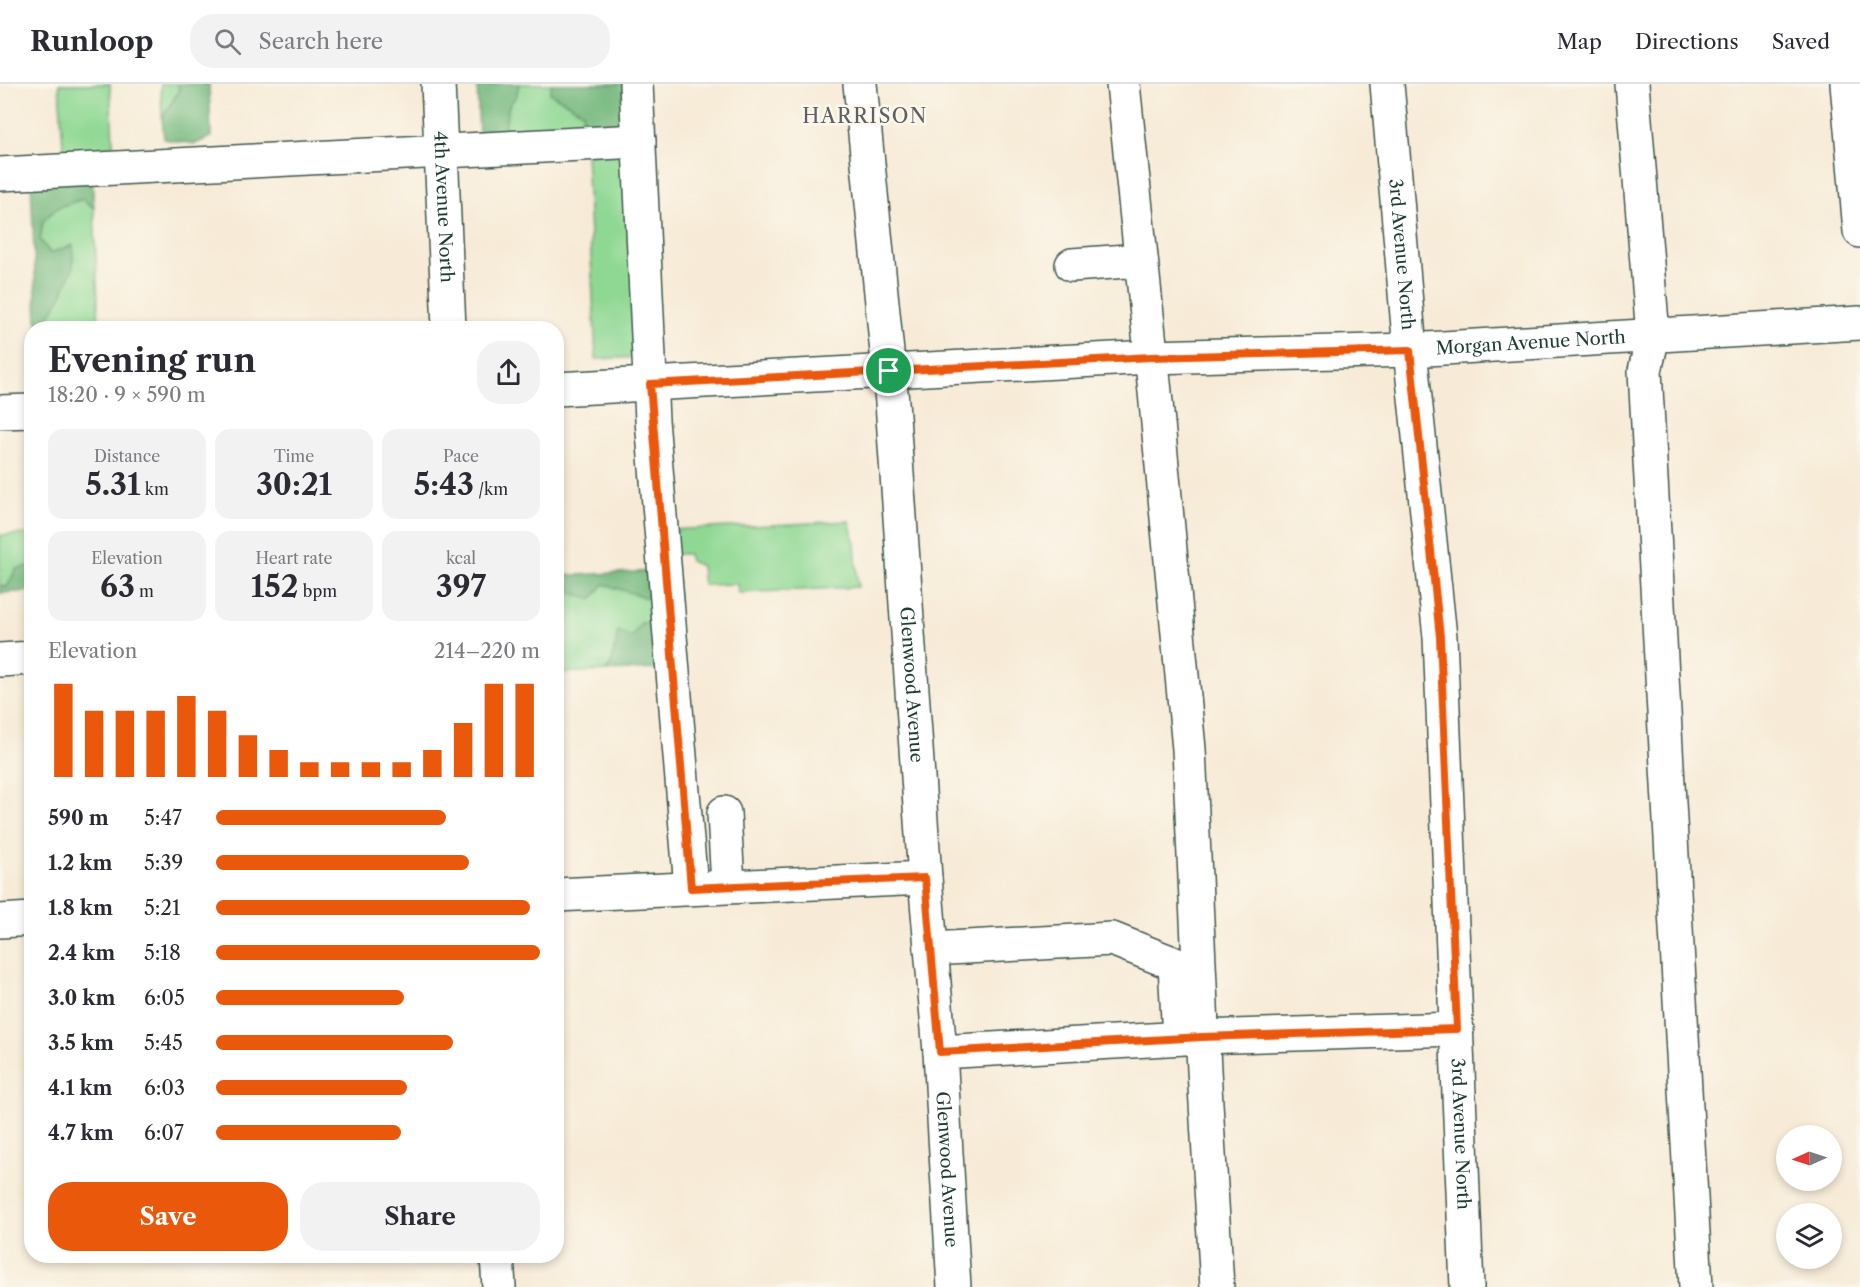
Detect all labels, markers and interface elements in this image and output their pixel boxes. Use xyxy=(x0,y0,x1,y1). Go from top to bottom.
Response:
search box xyxy=(190,14,610,68)
text: Runloop xyxy=(30,24,154,58)
icon: search xyxy=(211,25,244,58)
text: Search here xyxy=(259,28,383,55)
text: Map xyxy=(1557,29,1602,54)
text: Directions xyxy=(1635,29,1739,54)
text: Saved xyxy=(1772,29,1830,54)
district label: HARRISON xyxy=(802,104,928,128)
street label: 4th Avenue North xyxy=(429,131,458,283)
street label: 3rd Avenue North xyxy=(1384,178,1419,331)
street label: Morgan Avenue North xyxy=(1435,326,1626,359)
text: Evening run xyxy=(48,340,256,381)
button: share xyxy=(477,341,540,404)
pin xyxy=(863,345,914,396)
icon: arrive xyxy=(872,354,905,387)
text: 18:20 · 9 × 590 m xyxy=(48,383,206,407)
text: Distance xyxy=(94,446,160,466)
text: Time xyxy=(274,446,314,466)
text: Pace xyxy=(443,446,479,466)
text: 5.31 xyxy=(85,466,140,503)
text: 30:21 xyxy=(256,466,332,503)
text: 5:43 xyxy=(414,466,474,503)
text: km xyxy=(140,479,169,499)
text: /km xyxy=(474,479,508,499)
text: Elevation xyxy=(91,548,163,568)
text: Heart rate xyxy=(255,548,333,568)
text: kcal xyxy=(446,548,476,568)
text: 63 xyxy=(100,568,135,605)
text: 152 xyxy=(251,568,299,605)
text: 397 xyxy=(436,568,486,605)
text: m xyxy=(135,581,154,601)
text: bpm xyxy=(299,581,337,601)
street label: Glenwood Avenue xyxy=(895,606,928,763)
text: Elevation xyxy=(48,639,137,663)
text: 214–220 m xyxy=(434,639,540,663)
text: 590 m xyxy=(48,806,109,830)
text: 5:47 xyxy=(144,806,182,830)
text: 1.2 km xyxy=(48,851,112,875)
text: 5:39 xyxy=(144,851,183,875)
text: 1.8 km xyxy=(48,896,113,920)
text: 5:21 xyxy=(144,896,180,920)
text: 2.4 km xyxy=(48,941,115,965)
text: 5:18 xyxy=(144,941,181,965)
text: 3.0 km xyxy=(48,986,115,1010)
text: 6:05 xyxy=(144,986,185,1010)
text: 3.5 km xyxy=(48,1031,114,1055)
text: 5:45 xyxy=(144,1031,183,1055)
street label: 3rd Avenue North xyxy=(1447,1058,1475,1210)
text: 4.1 km xyxy=(48,1076,113,1100)
text: 6:03 xyxy=(144,1076,185,1100)
street label: Glenwood Avenue xyxy=(931,1091,963,1248)
text: 4.7 km xyxy=(48,1121,114,1145)
text: 6:07 xyxy=(144,1121,184,1145)
north arrow xyxy=(1776,1125,1842,1191)
map controls xyxy=(1776,1125,1842,1269)
button: Save xyxy=(48,1182,288,1251)
button: Share xyxy=(300,1182,540,1251)
button: layers xyxy=(1776,1203,1842,1269)

